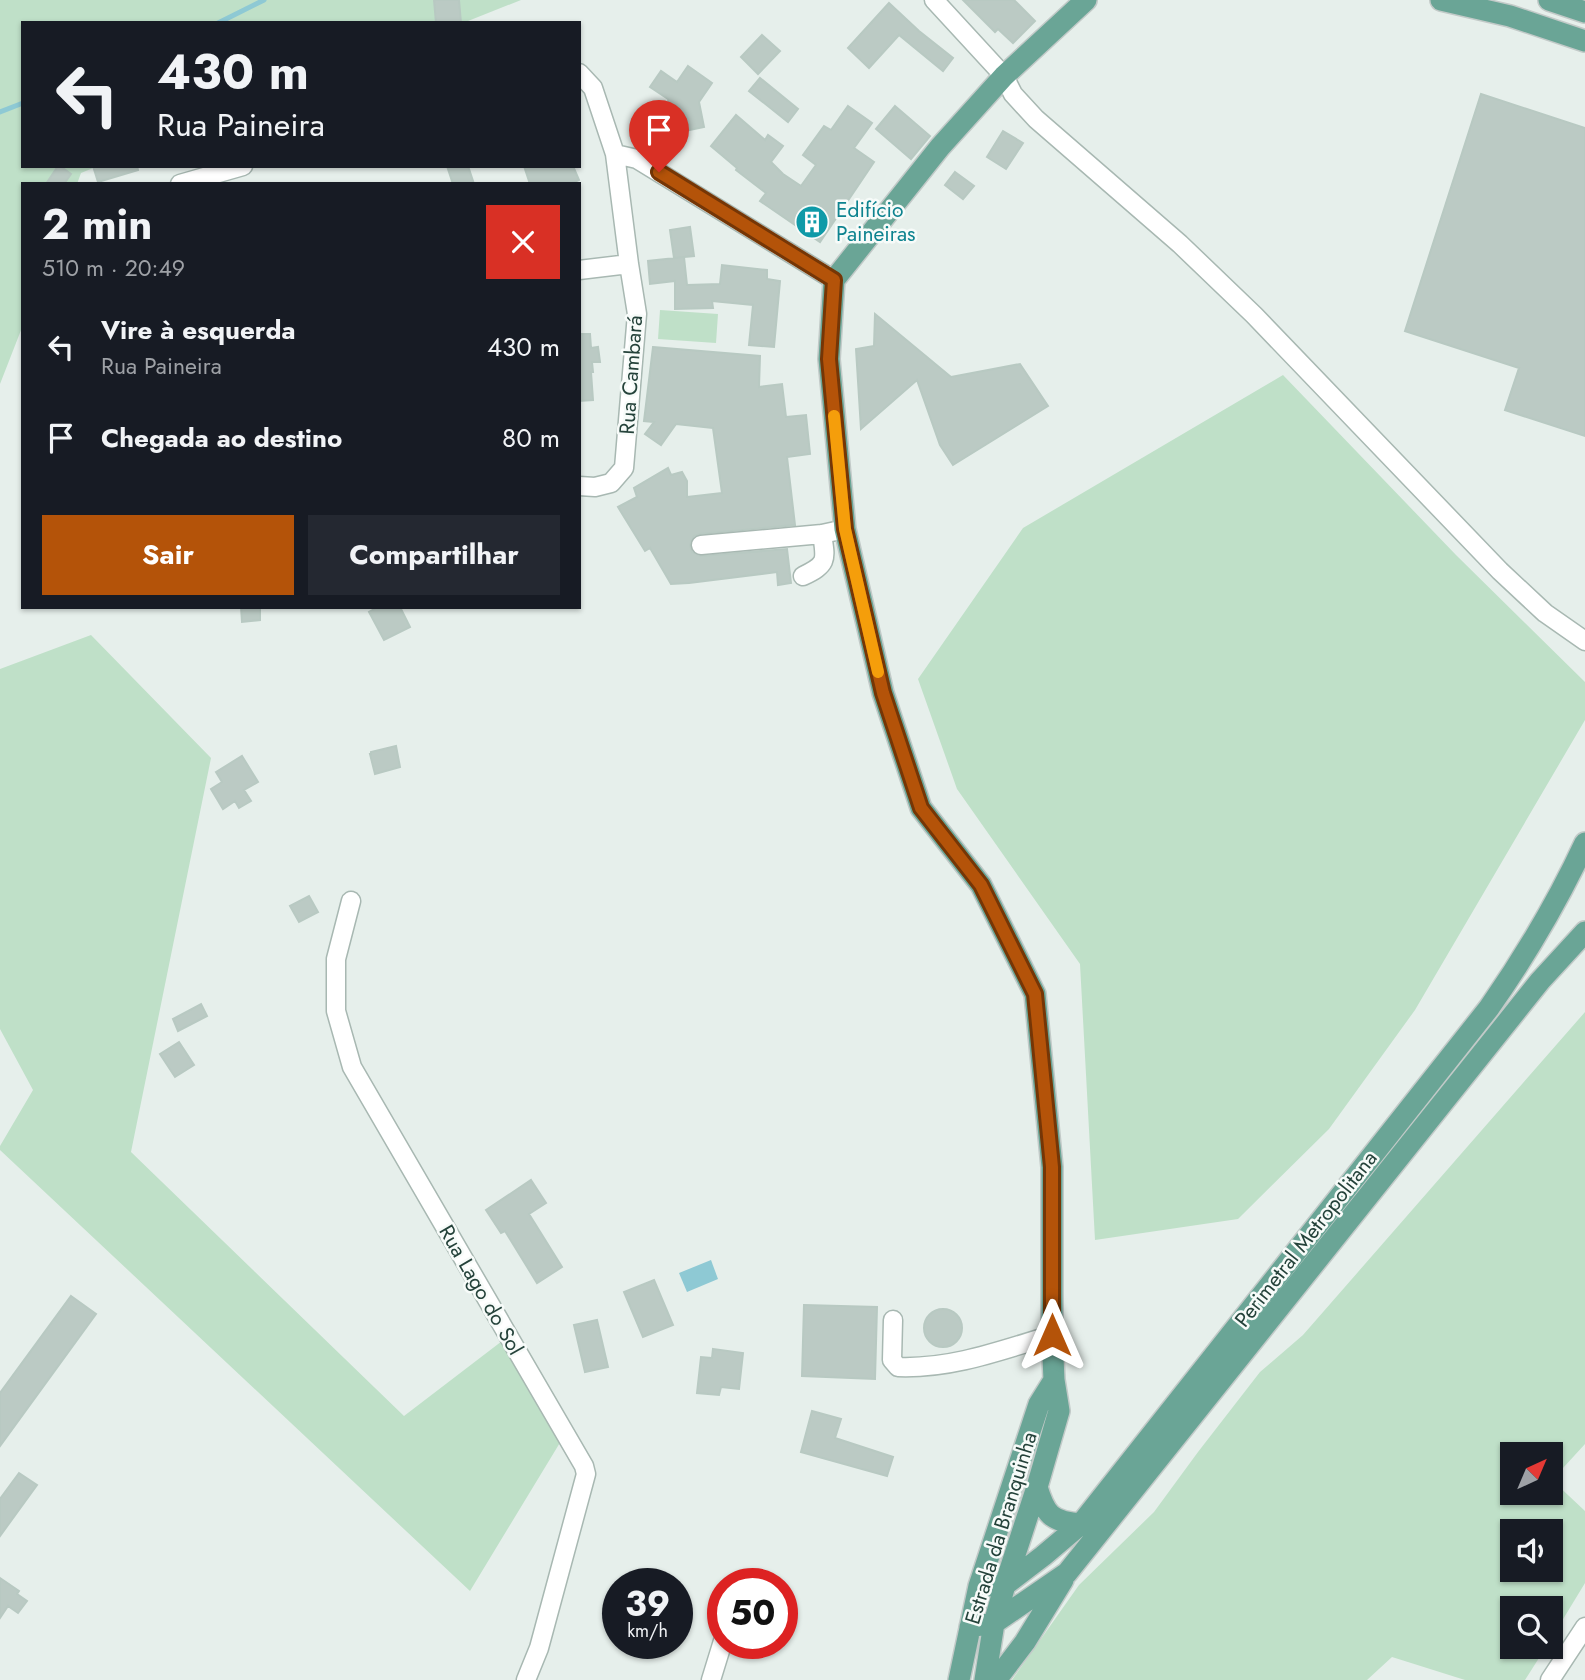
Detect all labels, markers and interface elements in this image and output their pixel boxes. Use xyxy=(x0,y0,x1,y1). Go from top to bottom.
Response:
text: 430 m xyxy=(157,37,309,107)
icon: left xyxy=(42,49,133,140)
pin xyxy=(629,100,689,172)
text: Rua Paineira xyxy=(157,102,325,148)
icon: arrive xyxy=(640,111,678,149)
text: 2 min xyxy=(42,194,152,255)
place label: Edifício Paineiras xyxy=(836,195,916,249)
building icon: Edifício Paineiras xyxy=(793,203,831,241)
button: close xyxy=(486,205,560,279)
text: 510 m · 20:49 xyxy=(42,251,185,285)
text: Vire à esquerda xyxy=(101,311,296,349)
street label: Rua Cambará xyxy=(612,314,650,436)
icon: left xyxy=(42,328,80,366)
text: 430 m xyxy=(487,328,560,366)
text: Rua Paineira xyxy=(101,349,222,383)
icon: arrive xyxy=(42,419,80,457)
text: Chegada ao destino xyxy=(101,419,342,457)
text: 80 m xyxy=(502,419,560,457)
button: Sair xyxy=(42,515,294,595)
button: Compartilhar xyxy=(308,515,560,595)
street label: Perimetral Metropolitana xyxy=(1228,1145,1384,1333)
street label: Rua Lago do Sol xyxy=(432,1219,530,1361)
position arrow xyxy=(1015,1298,1089,1372)
street label: Estrada da Branquinha xyxy=(957,1428,1045,1628)
north arrow xyxy=(1500,1442,1563,1505)
map controls xyxy=(1500,1442,1563,1659)
button: sound xyxy=(1500,1519,1563,1582)
speed limit sign: 50 xyxy=(707,1568,798,1659)
text: 39 xyxy=(625,1579,670,1629)
button: search xyxy=(1500,1596,1563,1659)
text: km/h xyxy=(627,1618,668,1644)

